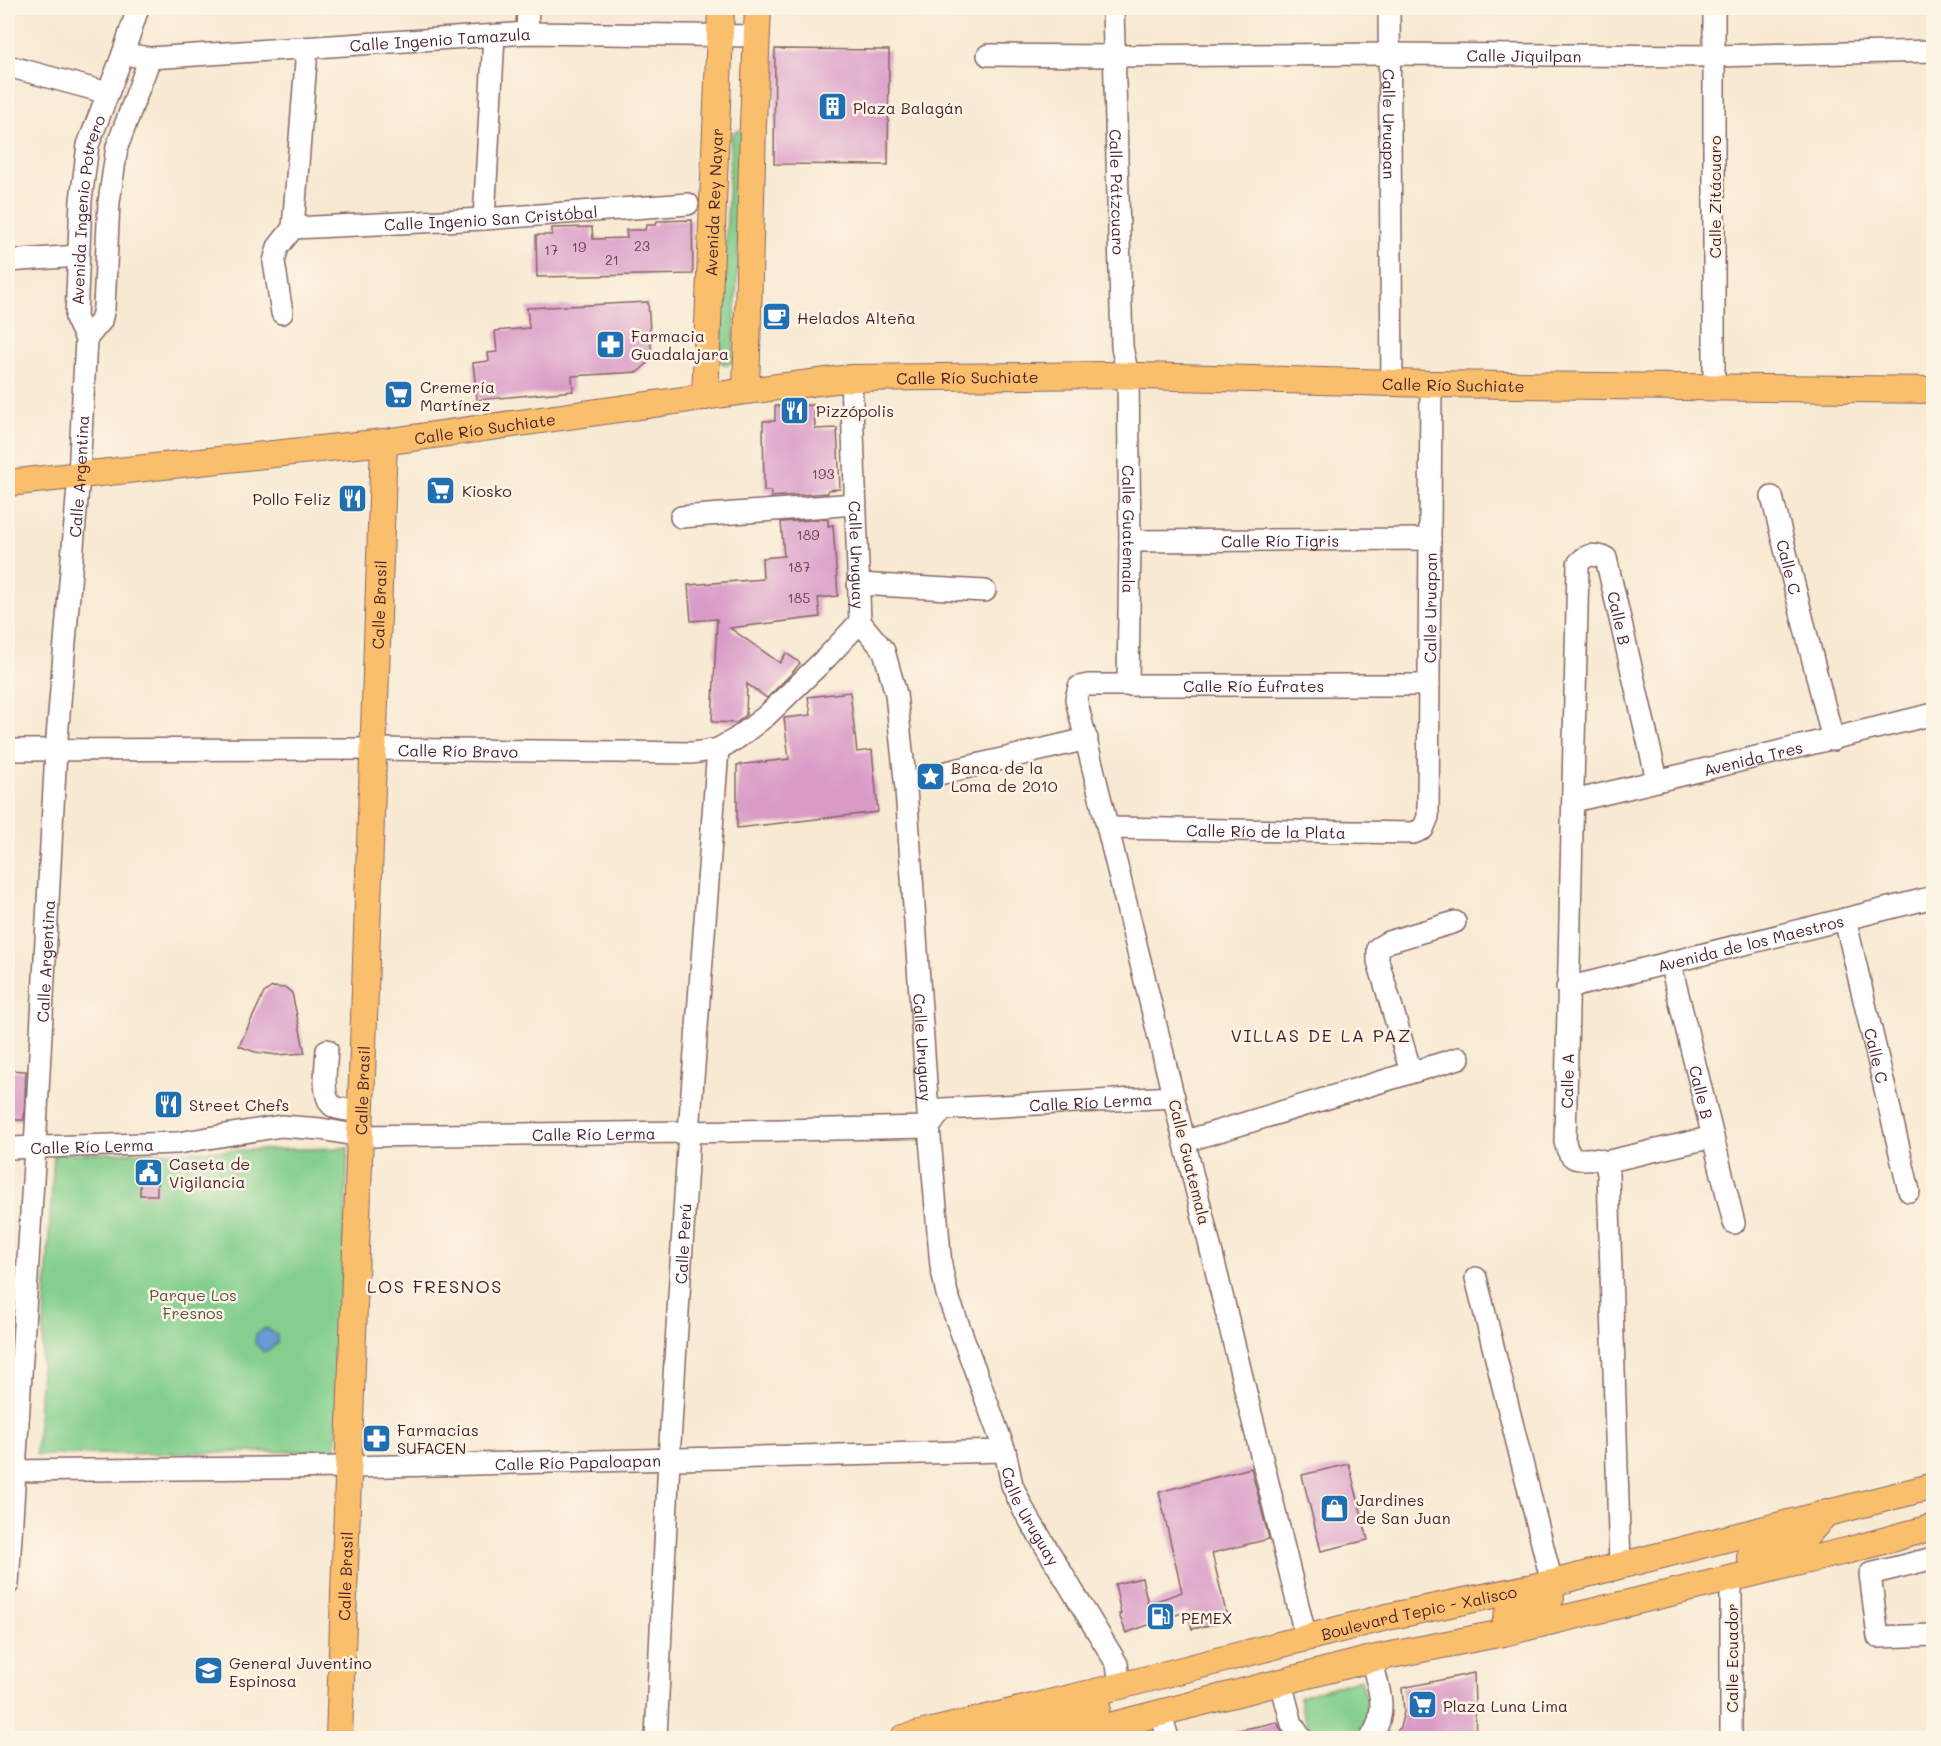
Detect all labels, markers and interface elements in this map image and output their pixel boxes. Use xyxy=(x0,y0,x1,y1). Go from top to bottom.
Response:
street label: Calle Ingenio Tamazula xyxy=(349,22,531,55)
street label: Calle Jiquilpan xyxy=(1466,44,1581,66)
street label: Calle Uruapan xyxy=(1379,69,1401,179)
building icon: Plaza Balagán xyxy=(816,91,848,123)
place label: Plaza Balagán xyxy=(853,97,963,118)
street label: Avenida Ingenio Potrero xyxy=(66,112,109,305)
street label: Avenida Rey Nayar xyxy=(699,127,727,277)
street label: Calle Pátzcuaro xyxy=(1106,129,1130,255)
street label: Calle Zitácuaro xyxy=(1704,136,1725,258)
street label: Calle Ingenio San Cristóbal xyxy=(383,200,598,234)
house number: 23 xyxy=(634,236,650,255)
house number: 19 xyxy=(572,237,586,256)
house number: 17 xyxy=(544,240,558,259)
house number: 21 xyxy=(605,250,619,269)
cafe icon: Helados Alteña xyxy=(760,301,792,333)
place label: Helados Alteña xyxy=(797,307,916,328)
place label: Farmacia Guadalajara xyxy=(631,325,729,364)
pharmacy icon: Farmacia Guadalajara xyxy=(594,328,626,360)
street label: Calle Río Suchiate xyxy=(896,365,1039,388)
street label: Calle Río Suchiate xyxy=(1382,372,1525,396)
place label: Cremería Martínez xyxy=(420,376,495,415)
supermarket icon: Cremería Martínez xyxy=(383,379,415,411)
restaurant icon: Pizzópolis xyxy=(779,394,811,426)
place label: Pizzópolis xyxy=(816,400,894,421)
street label: Calle Río Suchiate xyxy=(413,407,557,448)
street label: Calle Argentina xyxy=(63,415,93,538)
house number: 193 xyxy=(812,464,834,483)
street label: Calle Guatemala xyxy=(1119,465,1141,594)
supermarket icon: Kiosko xyxy=(425,474,457,506)
place label: Kiosko xyxy=(462,480,512,501)
restaurant icon: Pollo Feliz xyxy=(336,482,368,514)
place label: Pollo Feliz xyxy=(252,488,331,509)
street label: Calle Uruguay xyxy=(845,500,870,609)
house number: 189 xyxy=(796,525,820,544)
street label: Calle Río Tigris xyxy=(1221,529,1339,551)
street label: Calle C xyxy=(1773,537,1807,597)
street label: Calle Uruapan xyxy=(1419,552,1440,663)
house number: 187 xyxy=(788,557,810,576)
street label: Calle Brasil xyxy=(366,560,390,650)
house number: 185 xyxy=(788,588,810,607)
street label: Calle B xyxy=(1603,589,1636,647)
street label: Calle Río Éufrates xyxy=(1183,675,1324,696)
street label: Avenida Tres xyxy=(1701,736,1805,780)
street label: Calle Río Bravo xyxy=(398,739,518,761)
place label: Banca de la Loma de 2010 xyxy=(951,757,1058,796)
place icon: Banca de la Loma de 2010 xyxy=(914,760,946,792)
street label: Calle Río de la Plata xyxy=(1186,819,1346,842)
street label: Calle Argentina xyxy=(31,899,59,1023)
street label: Avenida de los Maestros xyxy=(1655,909,1846,976)
street label: Calle Uruguay xyxy=(909,993,938,1102)
district label: VILLAS DE LA PAZ xyxy=(1231,1023,1412,1047)
street label: Calle C xyxy=(1860,1026,1894,1085)
street label: Calle Brasil xyxy=(349,1045,374,1135)
street label: Calle A xyxy=(1555,1053,1577,1109)
street label: Calle B xyxy=(1685,1063,1719,1121)
restaurant icon: Street Chefs xyxy=(152,1088,184,1120)
street label: Calle Río Lerma xyxy=(1028,1088,1153,1115)
place label: Street Chefs xyxy=(189,1094,289,1115)
street label: Calle Guatemala xyxy=(1164,1097,1216,1227)
street label: Calle Río Lerma xyxy=(532,1122,656,1144)
street label: Calle Río Lerma xyxy=(30,1133,154,1158)
place label: Caseta de Vigilancia xyxy=(169,1153,250,1192)
public building icon: Caseta de Vigilancia xyxy=(132,1156,164,1188)
street label: Calle Perú xyxy=(669,1203,695,1285)
district label: LOS FRESNOS xyxy=(367,1274,503,1298)
park label: Parque Los Fresnos xyxy=(149,1284,237,1323)
place label: Farmacias SUFACEN xyxy=(397,1419,479,1458)
pharmacy icon: Farmacias SUFACEN xyxy=(360,1422,392,1454)
street label: Calle Río Papaloapan xyxy=(495,1449,661,1474)
street label: Calle Uruguay xyxy=(998,1465,1065,1569)
place label: Jardines de San Juan xyxy=(1356,1489,1451,1528)
shop icon: Jardines de San Juan xyxy=(1319,1492,1351,1524)
street label: Calle Brasil xyxy=(333,1531,357,1621)
street label: Boulevard Tepic - Xalisco xyxy=(1319,1580,1519,1644)
fuel station icon: PEMEX xyxy=(1144,1601,1176,1633)
street label: Calle Ecuador xyxy=(1721,1603,1742,1713)
place label: PEMEX xyxy=(1181,1607,1233,1628)
place label: General Juventino Espinosa xyxy=(229,1652,372,1691)
school or university icon: General Juventino Espinosa xyxy=(192,1655,224,1687)
supermarket icon: Plaza Luna Lima xyxy=(1406,1689,1438,1721)
place label: Plaza Luna Lima xyxy=(1443,1695,1568,1716)

